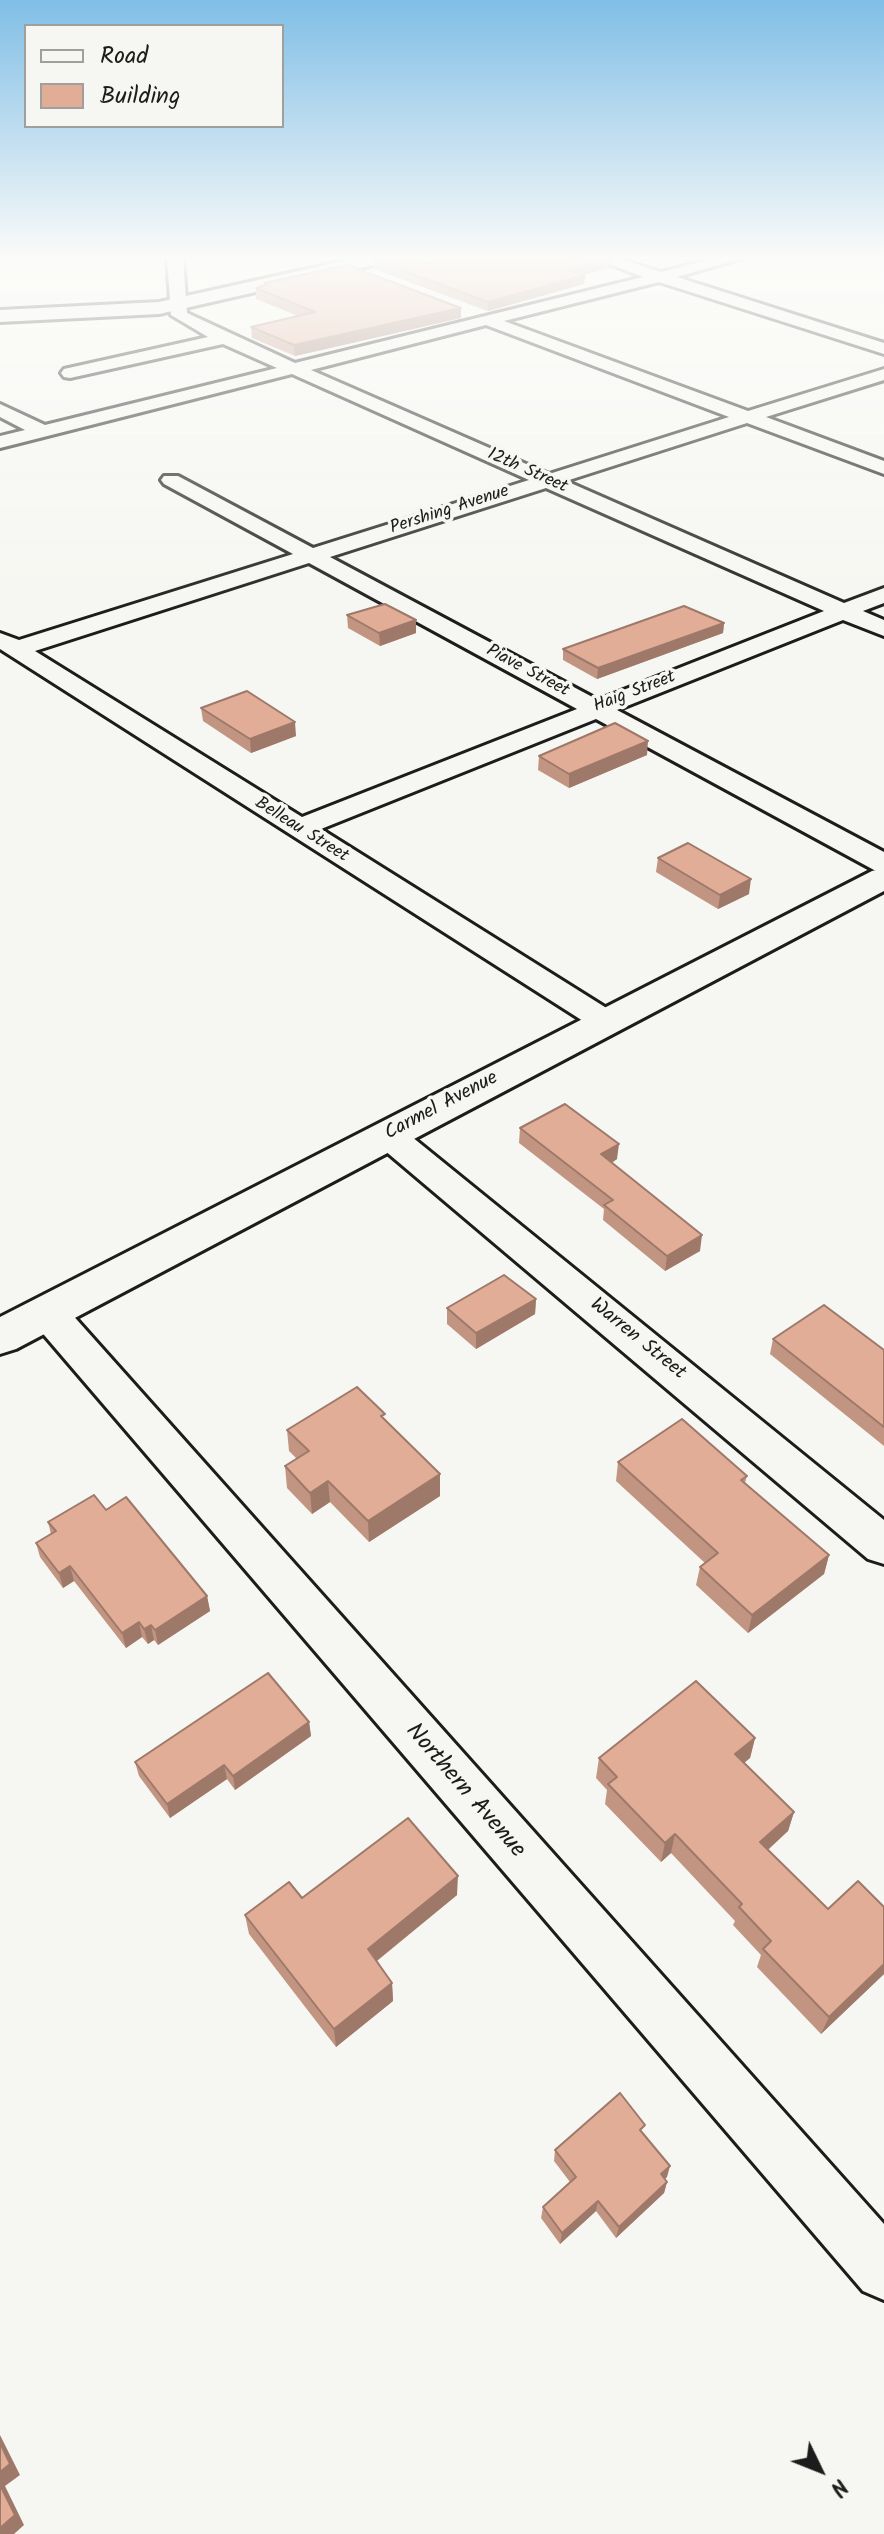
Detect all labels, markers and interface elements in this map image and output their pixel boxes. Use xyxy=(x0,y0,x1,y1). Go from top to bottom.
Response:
legend xyxy=(24,24,284,128)
text: Road xyxy=(100,37,148,76)
text: Building xyxy=(100,77,180,116)
street label: 12th Street xyxy=(484,445,570,499)
street label: Pershing Avenue xyxy=(388,482,512,540)
street label: Piave Street xyxy=(482,641,572,703)
street label: Haig Street xyxy=(591,667,679,719)
street label: Belleau Street xyxy=(250,794,352,868)
street label: Carmel Avenue xyxy=(381,1067,503,1147)
street label: Warren Street xyxy=(584,1294,690,1386)
street label: Northern Avenue xyxy=(398,1719,530,1865)
north arrow xyxy=(780,2430,860,2510)
text: N xyxy=(820,2470,855,2504)

